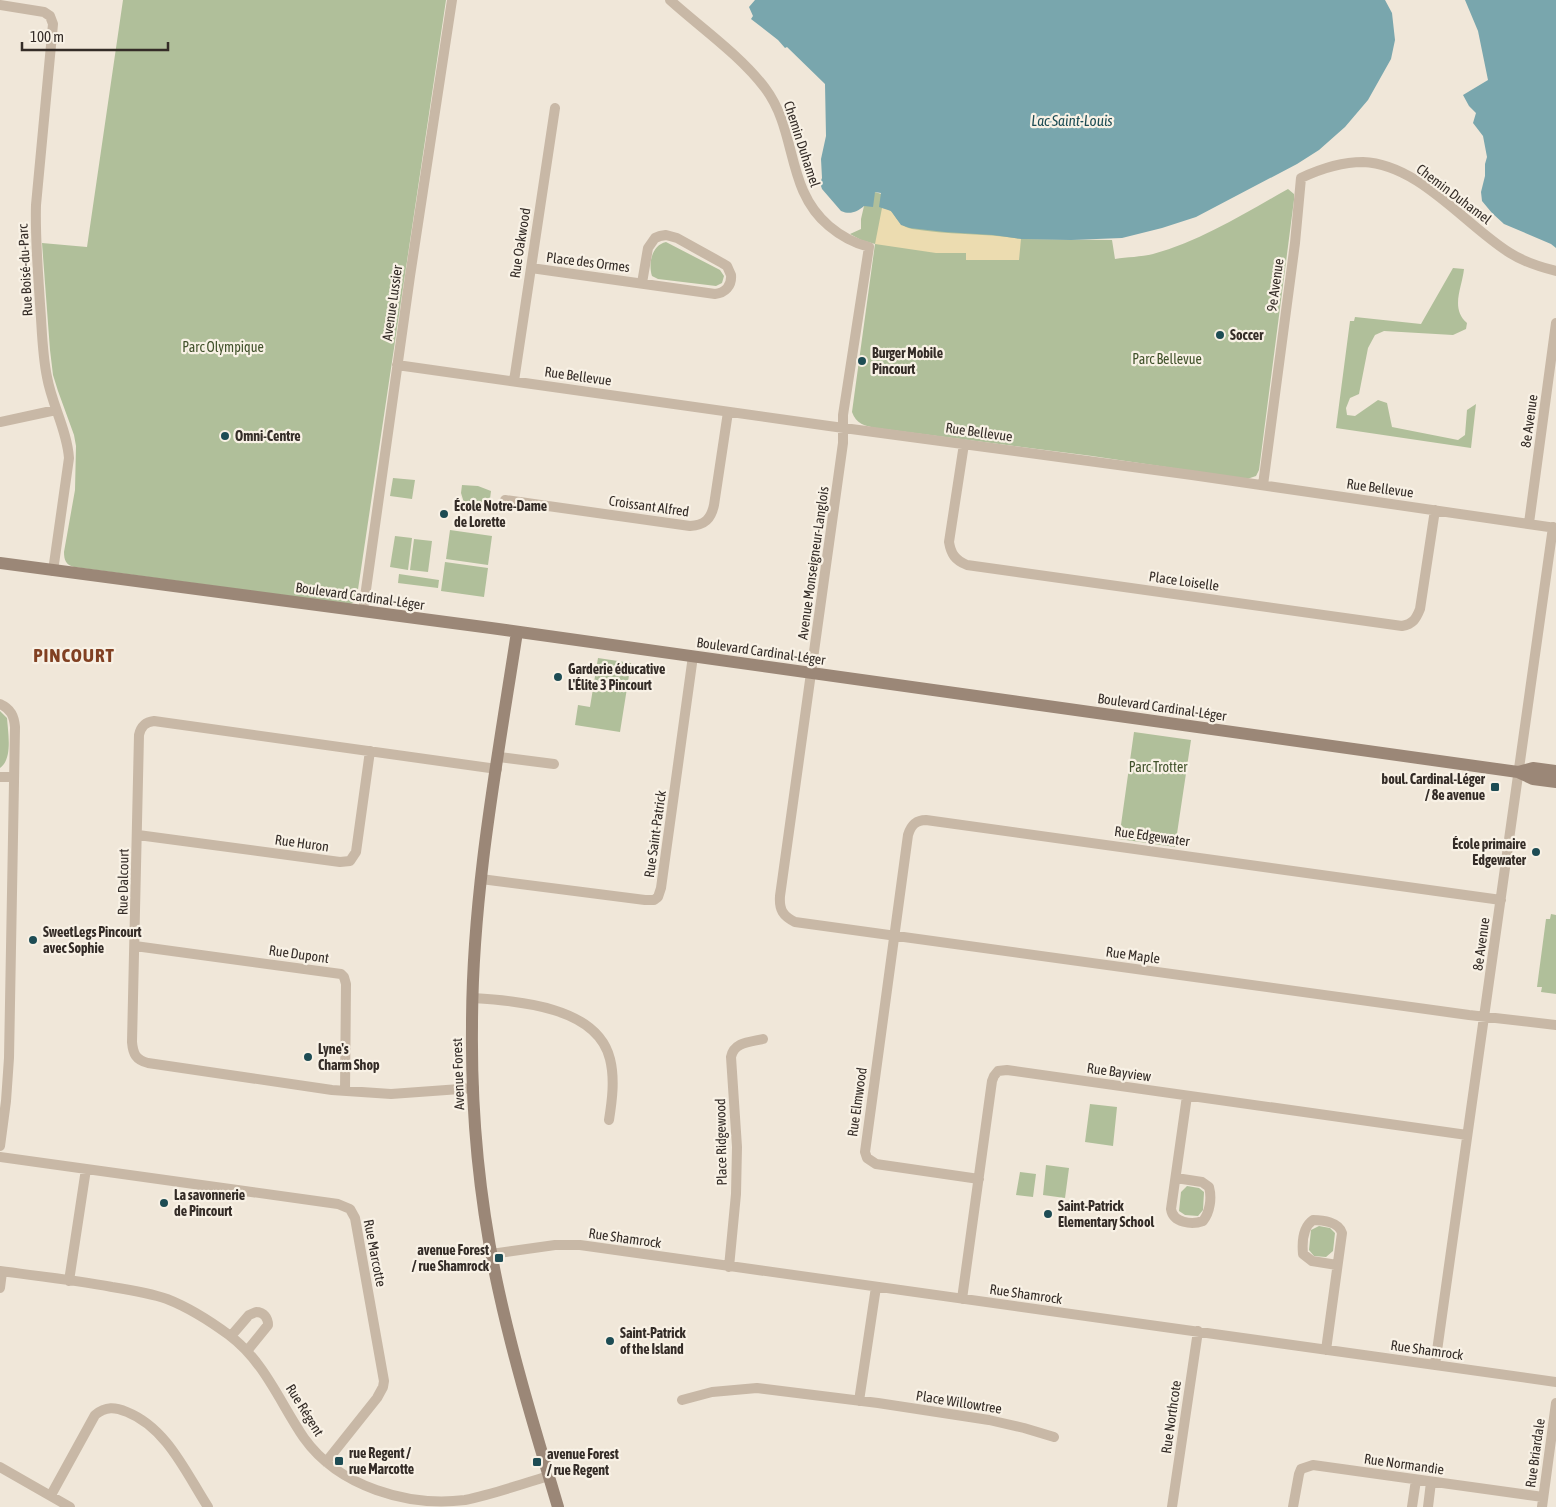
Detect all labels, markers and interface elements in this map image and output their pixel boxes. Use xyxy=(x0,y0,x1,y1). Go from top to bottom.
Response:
scale bar xyxy=(22,20,169,52)
text: 100 m xyxy=(30,28,64,45)
street label: Chemin Duhamel xyxy=(781,99,824,189)
water label: Lac Saint-Louis xyxy=(1031,112,1113,129)
street label: Chemin Duhamel xyxy=(1413,161,1495,227)
street label: Rue Oakwood xyxy=(507,207,533,279)
street label: Rue Boisé-du-Parc xyxy=(15,223,35,317)
street label: Place des Ormes xyxy=(545,249,631,275)
street label: 9e Avenue xyxy=(1263,257,1287,313)
street label: Avenue Lussier xyxy=(379,263,405,342)
place label: Soccer xyxy=(1230,327,1264,343)
marker: Soccer xyxy=(1214,329,1226,341)
park label: Parc Olympique xyxy=(182,339,264,355)
place label: Burger Mobile Pincourt xyxy=(872,345,943,377)
park label: Parc Bellevue xyxy=(1132,351,1202,367)
marker: Burger Mobile Pincourt xyxy=(856,355,868,367)
street label: Rue Bellevue xyxy=(544,363,612,389)
street label: 8e Avenue xyxy=(1517,393,1541,449)
street label: Rue Bellevue xyxy=(945,419,1013,445)
place label: Omni-Centre xyxy=(235,428,301,444)
marker: Omni-Centre xyxy=(219,430,231,442)
street label: Rue Bellevue xyxy=(1346,475,1414,501)
street label: Avenue Monseigneur-Langlois xyxy=(794,485,832,641)
street label: Croissant Alfred xyxy=(608,492,690,520)
place label: École Notre-Dame de Lorette xyxy=(454,498,547,530)
marker: École Notre-Dame de Lorette xyxy=(438,508,450,520)
street label: Place Loiselle xyxy=(1148,568,1220,594)
street label: Boulevard Cardinal-Léger xyxy=(295,579,426,613)
street label: Boulevard Cardinal-Léger xyxy=(696,634,827,668)
district label: PINCOURT xyxy=(33,644,115,666)
place label: Garderie éducative L'Élite 3 Pincourt xyxy=(568,661,665,693)
marker: Garderie éducative L'Élite 3 Pincourt xyxy=(552,671,564,683)
street label: Boulevard Cardinal-Léger xyxy=(1097,690,1228,724)
park label: Parc Trotter xyxy=(1129,759,1188,775)
place label: boul. Cardinal-Léger / 8e avenue xyxy=(1382,771,1486,803)
marker: boul. Cardinal-Léger / 8e avenue xyxy=(1489,781,1501,793)
street label: Rue Saint-Patrick xyxy=(641,789,669,879)
street label: Rue Edgewater xyxy=(1113,823,1191,849)
street label: Rue Huron xyxy=(274,831,330,855)
place label: École primaire Edgewater xyxy=(1452,836,1527,868)
marker: École primaire Edgewater xyxy=(1530,846,1542,858)
street label: Rue Dalcourt xyxy=(114,849,132,915)
street label: 8e Avenue xyxy=(1469,916,1493,972)
place label: SweetLegs Pincourt avec Sophie xyxy=(43,924,142,956)
marker: SweetLegs Pincourt avec Sophie xyxy=(27,934,39,946)
street label: Rue Dupont xyxy=(268,942,330,966)
street label: Rue Maple xyxy=(1105,943,1161,967)
street label: Avenue Forest xyxy=(449,1038,467,1110)
place label: Lyne's Charm Shop xyxy=(318,1041,380,1073)
marker: Lyne's Charm Shop xyxy=(302,1051,314,1063)
street label: Rue Bayview xyxy=(1086,1060,1153,1085)
street label: Rue Elmwood xyxy=(844,1066,870,1138)
street label: Place Ridgewood xyxy=(712,1098,730,1186)
place label: La savonnerie de Pincourt xyxy=(174,1187,245,1219)
marker: La savonnerie de Pincourt xyxy=(158,1197,170,1209)
place label: Saint-Patrick Elementary School xyxy=(1058,1198,1154,1230)
marker: Saint-Patrick Elementary School xyxy=(1042,1208,1054,1220)
street label: Rue Marcotte xyxy=(361,1218,389,1288)
street label: Rue Shamrock xyxy=(588,1225,662,1251)
place label: avenue Forest / rue Shamrock xyxy=(412,1242,490,1274)
marker: avenue Forest / rue Shamrock xyxy=(493,1252,505,1264)
street label: Rue Shamrock xyxy=(989,1281,1063,1307)
place label: Saint-Patrick of the Island xyxy=(620,1325,687,1357)
marker: Saint-Patrick of the Island xyxy=(604,1335,616,1347)
street label: Rue Shamrock xyxy=(1390,1337,1464,1363)
street label: Rue Northcote xyxy=(1158,1379,1184,1455)
street label: Rue Régent xyxy=(283,1381,327,1439)
street label: Place Willowtree xyxy=(915,1387,1003,1417)
street label: Rue Briardale xyxy=(1522,1417,1548,1489)
place label: rue Regent / rue Marcotte xyxy=(349,1445,414,1477)
place label: avenue Forest / rue Regent xyxy=(547,1446,619,1478)
street label: Rue Normandie xyxy=(1363,1450,1445,1478)
marker: rue Regent / rue Marcotte xyxy=(333,1455,345,1467)
marker: avenue Forest / rue Regent xyxy=(531,1456,543,1468)

